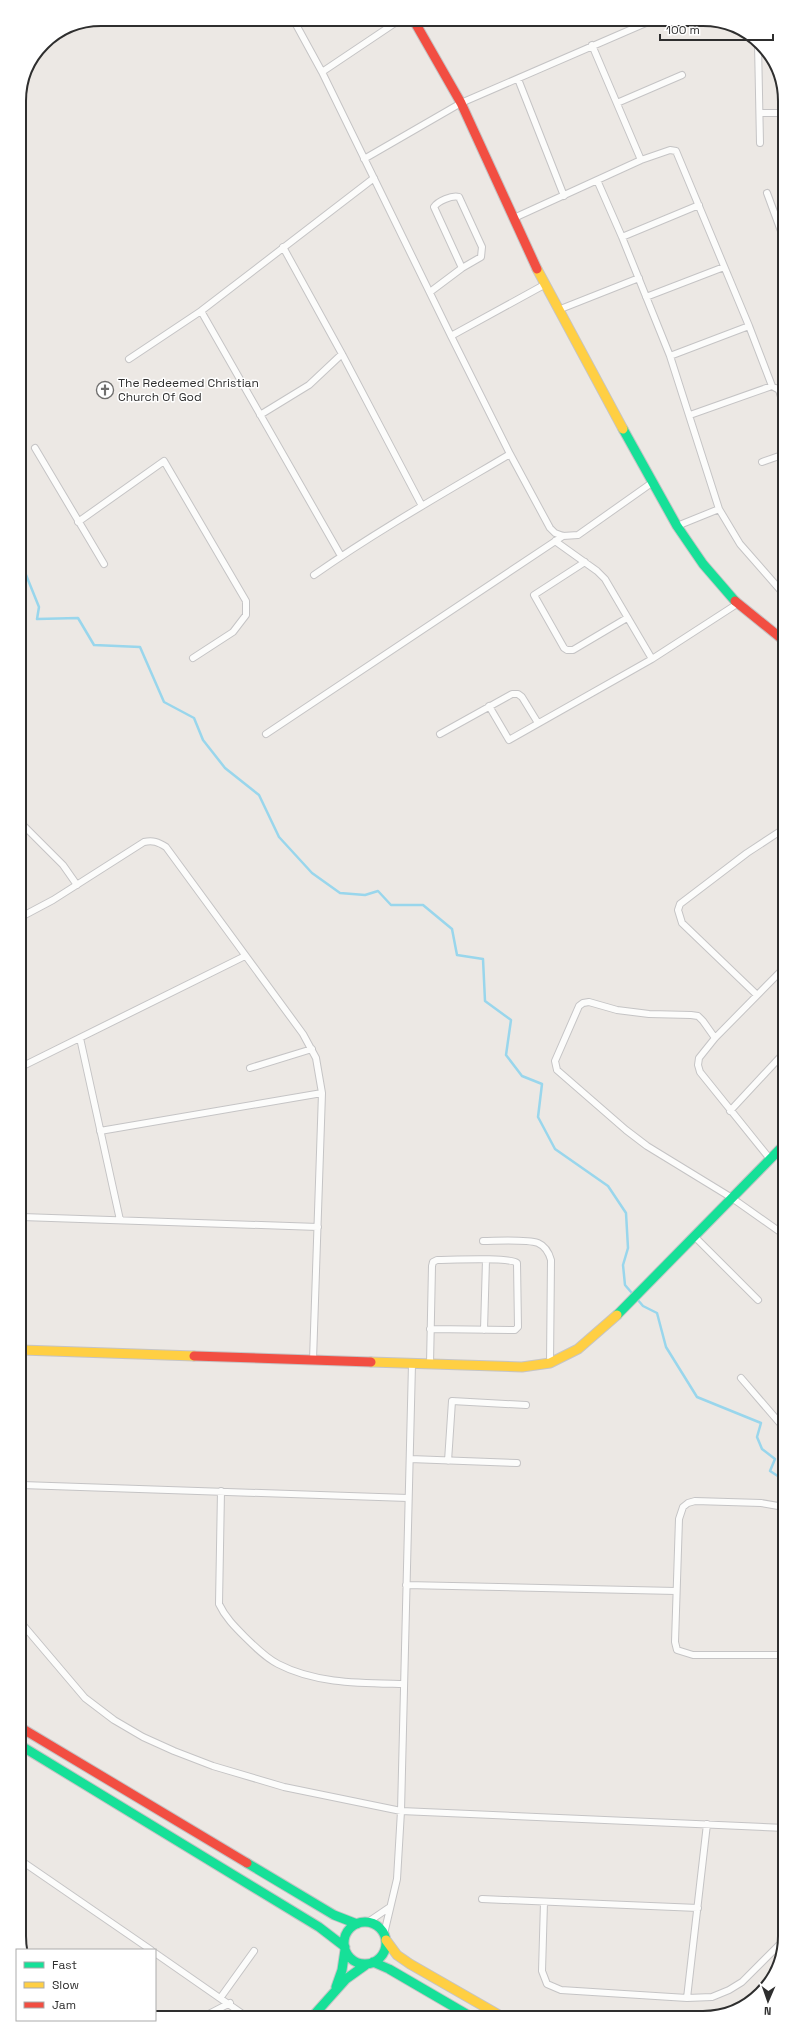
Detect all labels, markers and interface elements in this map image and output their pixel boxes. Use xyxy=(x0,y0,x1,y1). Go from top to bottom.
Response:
scale bar xyxy=(660,16,773,42)
text: 100 m xyxy=(666,22,700,38)
place label: The Redeemed Christian Church Of God xyxy=(118,375,259,405)
church icon: The Redeemed Christian Church Of God xyxy=(95,380,115,400)
legend xyxy=(16,1949,156,2021)
text: Fast xyxy=(52,1957,77,1973)
text: Slow xyxy=(52,1977,79,1993)
north arrow xyxy=(748,1981,788,2021)
text: Jam xyxy=(52,1997,76,2013)
text: N xyxy=(764,2004,772,2018)

